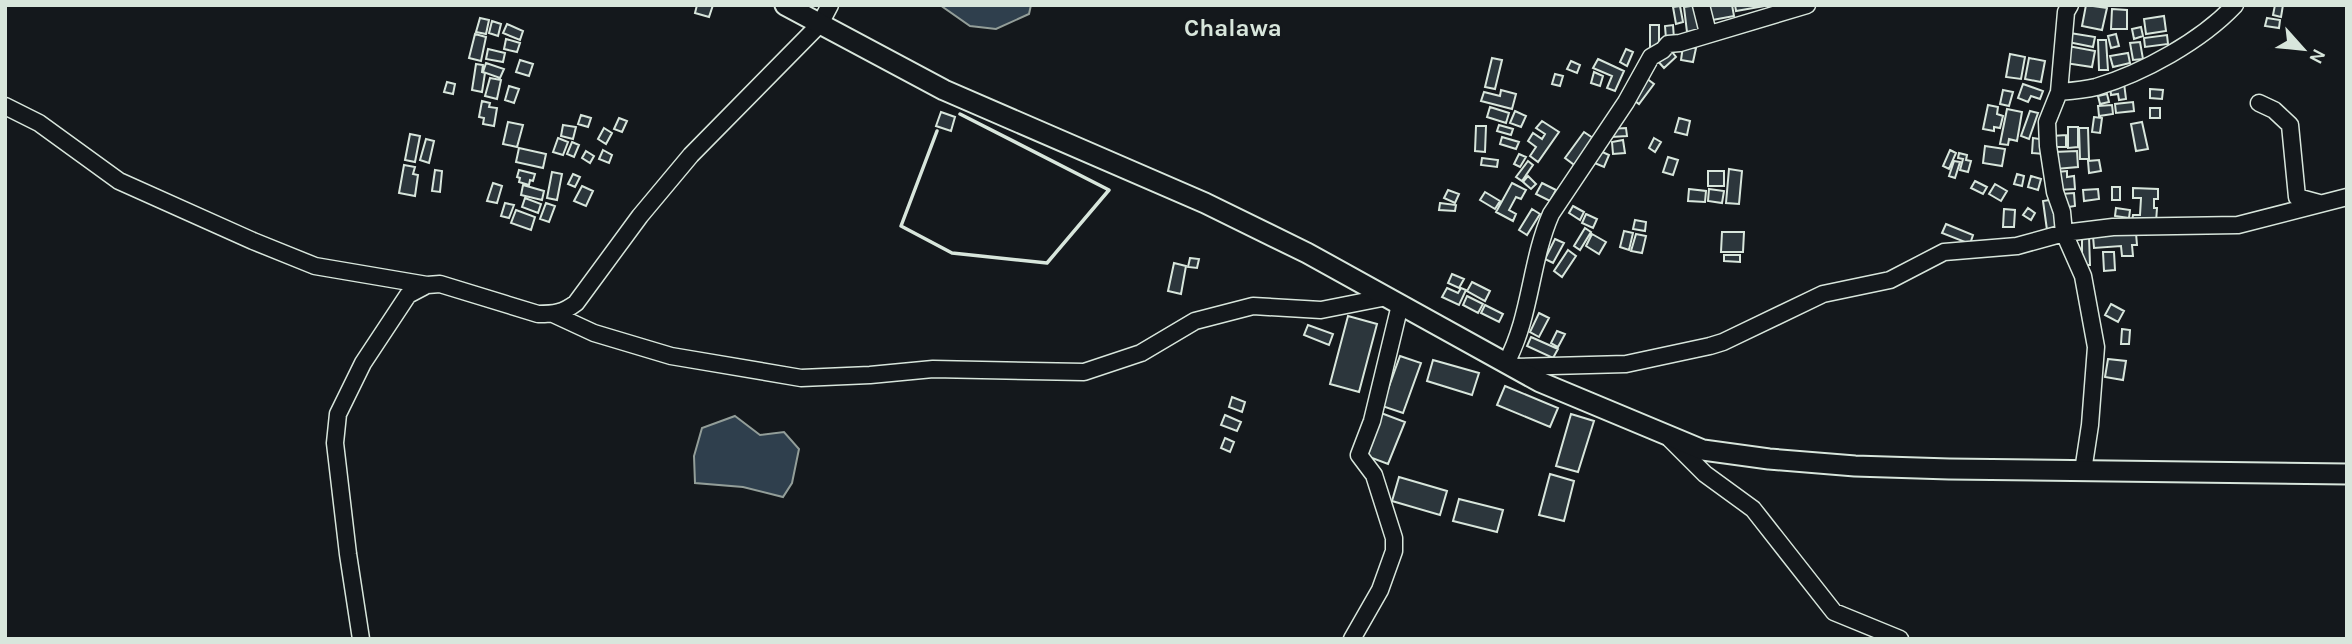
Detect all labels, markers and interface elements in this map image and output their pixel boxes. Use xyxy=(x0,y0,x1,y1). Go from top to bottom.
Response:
district label: Chalawa xyxy=(1184,14,1282,42)
north arrow xyxy=(2268,14,2338,84)
text: N xyxy=(2304,45,2330,67)

